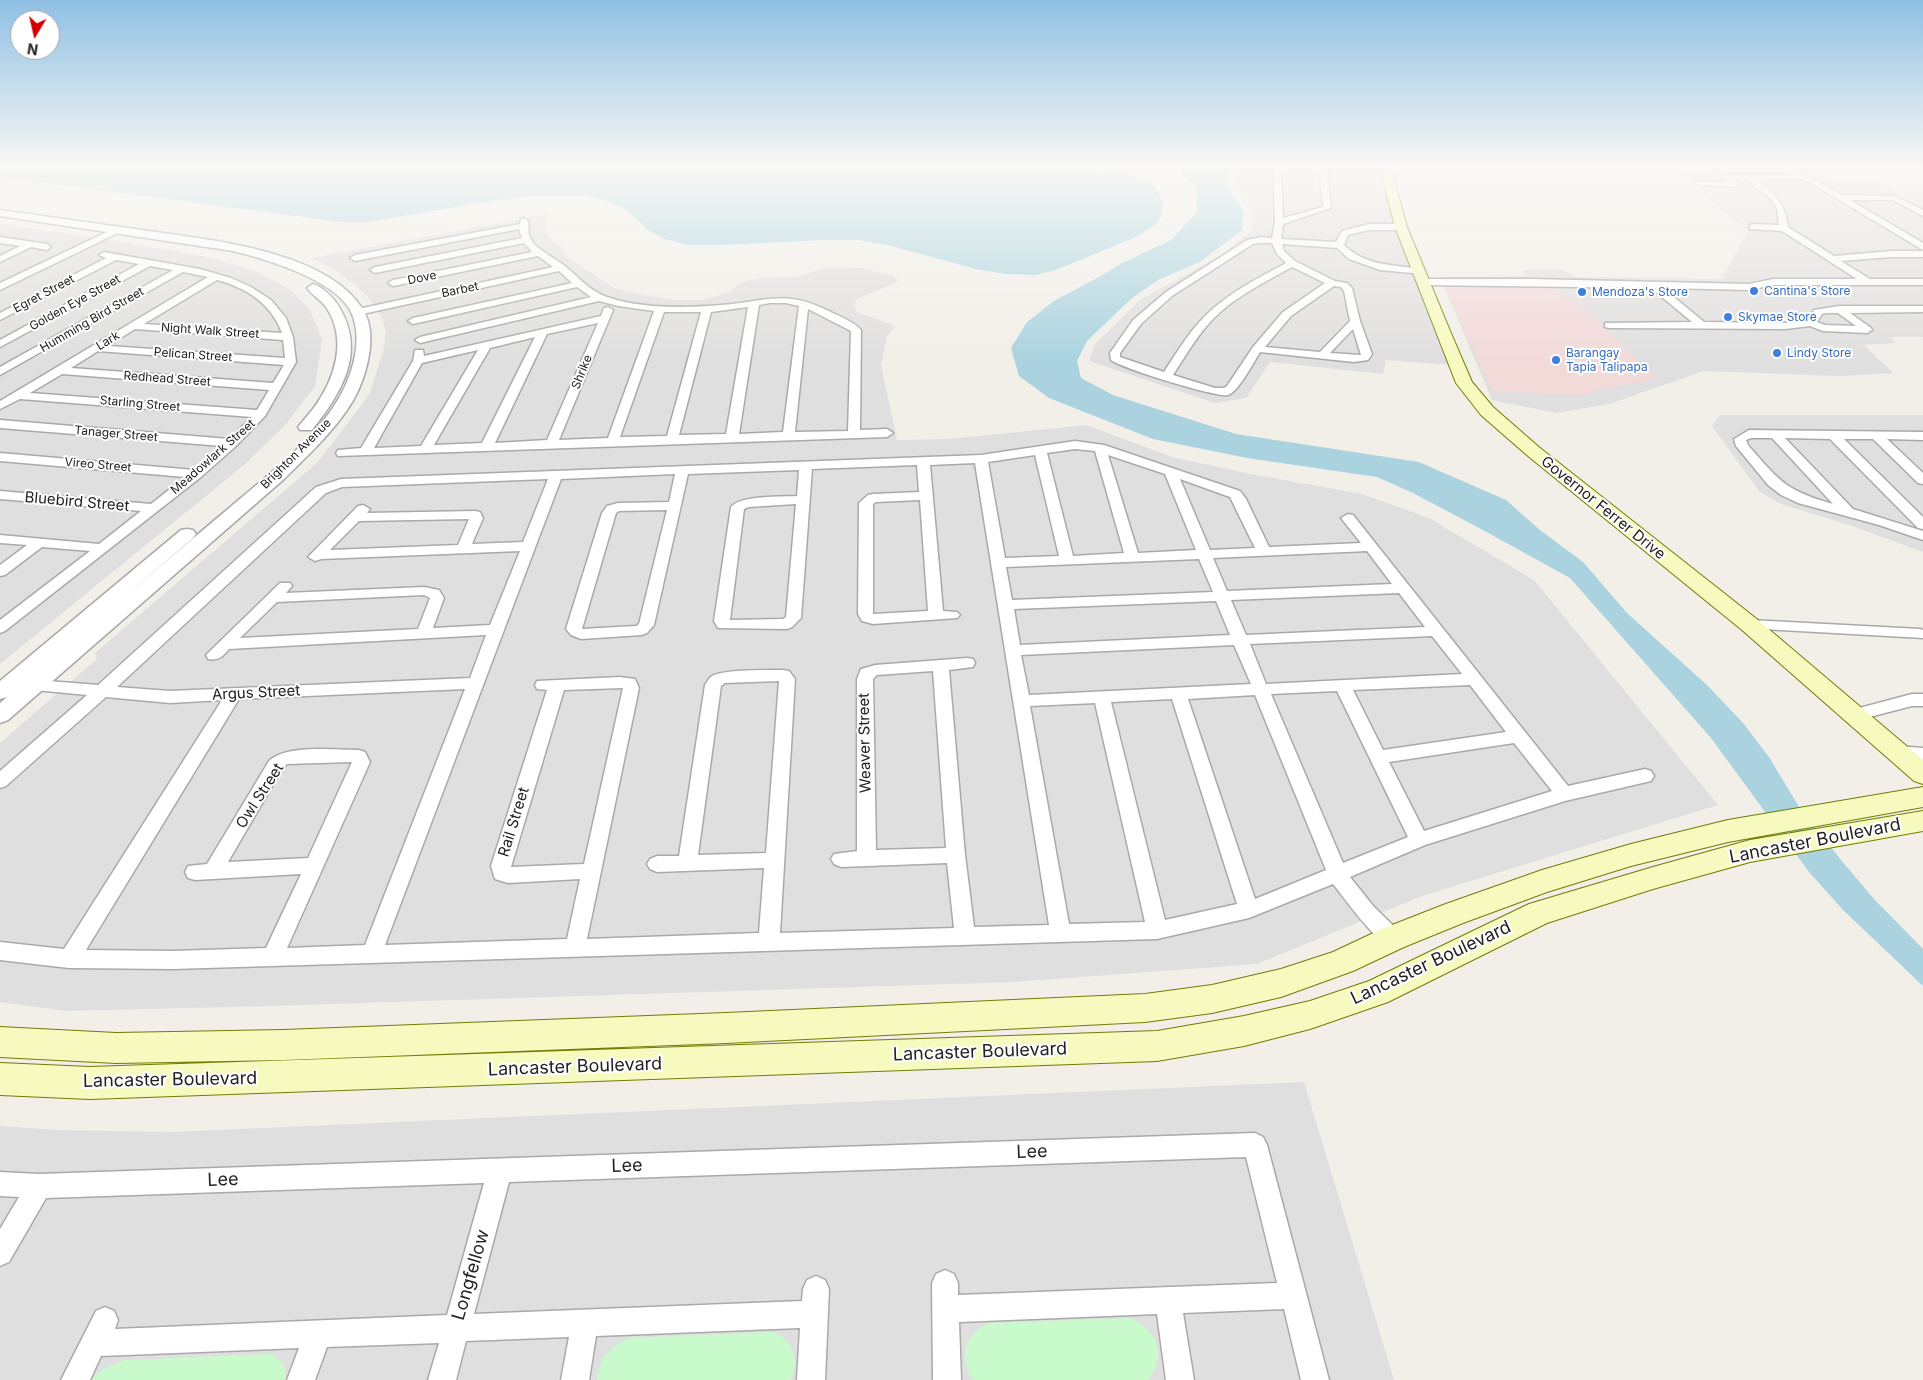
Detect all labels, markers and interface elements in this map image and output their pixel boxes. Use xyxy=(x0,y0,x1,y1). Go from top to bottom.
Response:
north arrow xyxy=(10,10,60,60)
text: N xyxy=(26,40,39,59)
street label: Dove xyxy=(406,268,438,288)
street label: Egret Street xyxy=(11,272,77,316)
street label: Golden Eye Street xyxy=(27,272,123,334)
street label: Barbet xyxy=(440,279,480,301)
street label: Humming Bird Street xyxy=(38,284,146,356)
place label: Cantina's Store xyxy=(1764,284,1851,298)
place label: Mendoza's Store xyxy=(1592,285,1688,299)
marker: Cantina's Store xyxy=(1748,285,1760,297)
marker: Mendoza's Store xyxy=(1576,286,1588,298)
place label: Skymae Store xyxy=(1738,310,1817,324)
marker: Skymae Store xyxy=(1722,311,1734,323)
street label: Night Walk Street xyxy=(160,320,260,342)
street label: Lark xyxy=(94,328,122,354)
street label: Pelican Street xyxy=(153,345,233,365)
place label: Barangay Tapia Talipapa xyxy=(1566,346,1648,374)
place label: Lindy Store xyxy=(1787,346,1851,360)
marker: Lindy Store xyxy=(1771,347,1783,359)
street label: Shrike xyxy=(569,353,595,391)
marker: Barangay Tapia Talipapa xyxy=(1550,354,1562,366)
street label: Redhead Street xyxy=(123,369,211,389)
street label: Starling Street xyxy=(99,393,181,415)
street label: Meadowlark Street xyxy=(168,416,258,498)
street label: Brighton Avenue xyxy=(258,416,334,492)
street label: Tanager Street xyxy=(74,423,158,445)
street label: Governor Ferrer Drive xyxy=(1537,452,1669,564)
street label: Vireo Street xyxy=(64,455,132,475)
street label: Bluebird Street xyxy=(24,488,130,516)
street label: Argus Street xyxy=(211,682,301,704)
street label: Weaver Street xyxy=(855,693,875,793)
street label: Owl Street xyxy=(232,760,288,832)
street label: Rail Street xyxy=(495,785,533,859)
street label: Lancaster Boulevard xyxy=(1727,814,1903,868)
street label: Lancaster Boulevard xyxy=(1347,916,1515,1010)
street label: Lancaster Boulevard xyxy=(892,1038,1068,1066)
street label: Lancaster Boulevard xyxy=(487,1053,663,1081)
street label: Lancaster Boulevard xyxy=(83,1068,257,1092)
street label: Lee xyxy=(1016,1141,1048,1163)
street label: Lee xyxy=(611,1155,643,1177)
street label: Lee xyxy=(207,1169,239,1191)
street label: Longfellow xyxy=(448,1227,494,1323)

